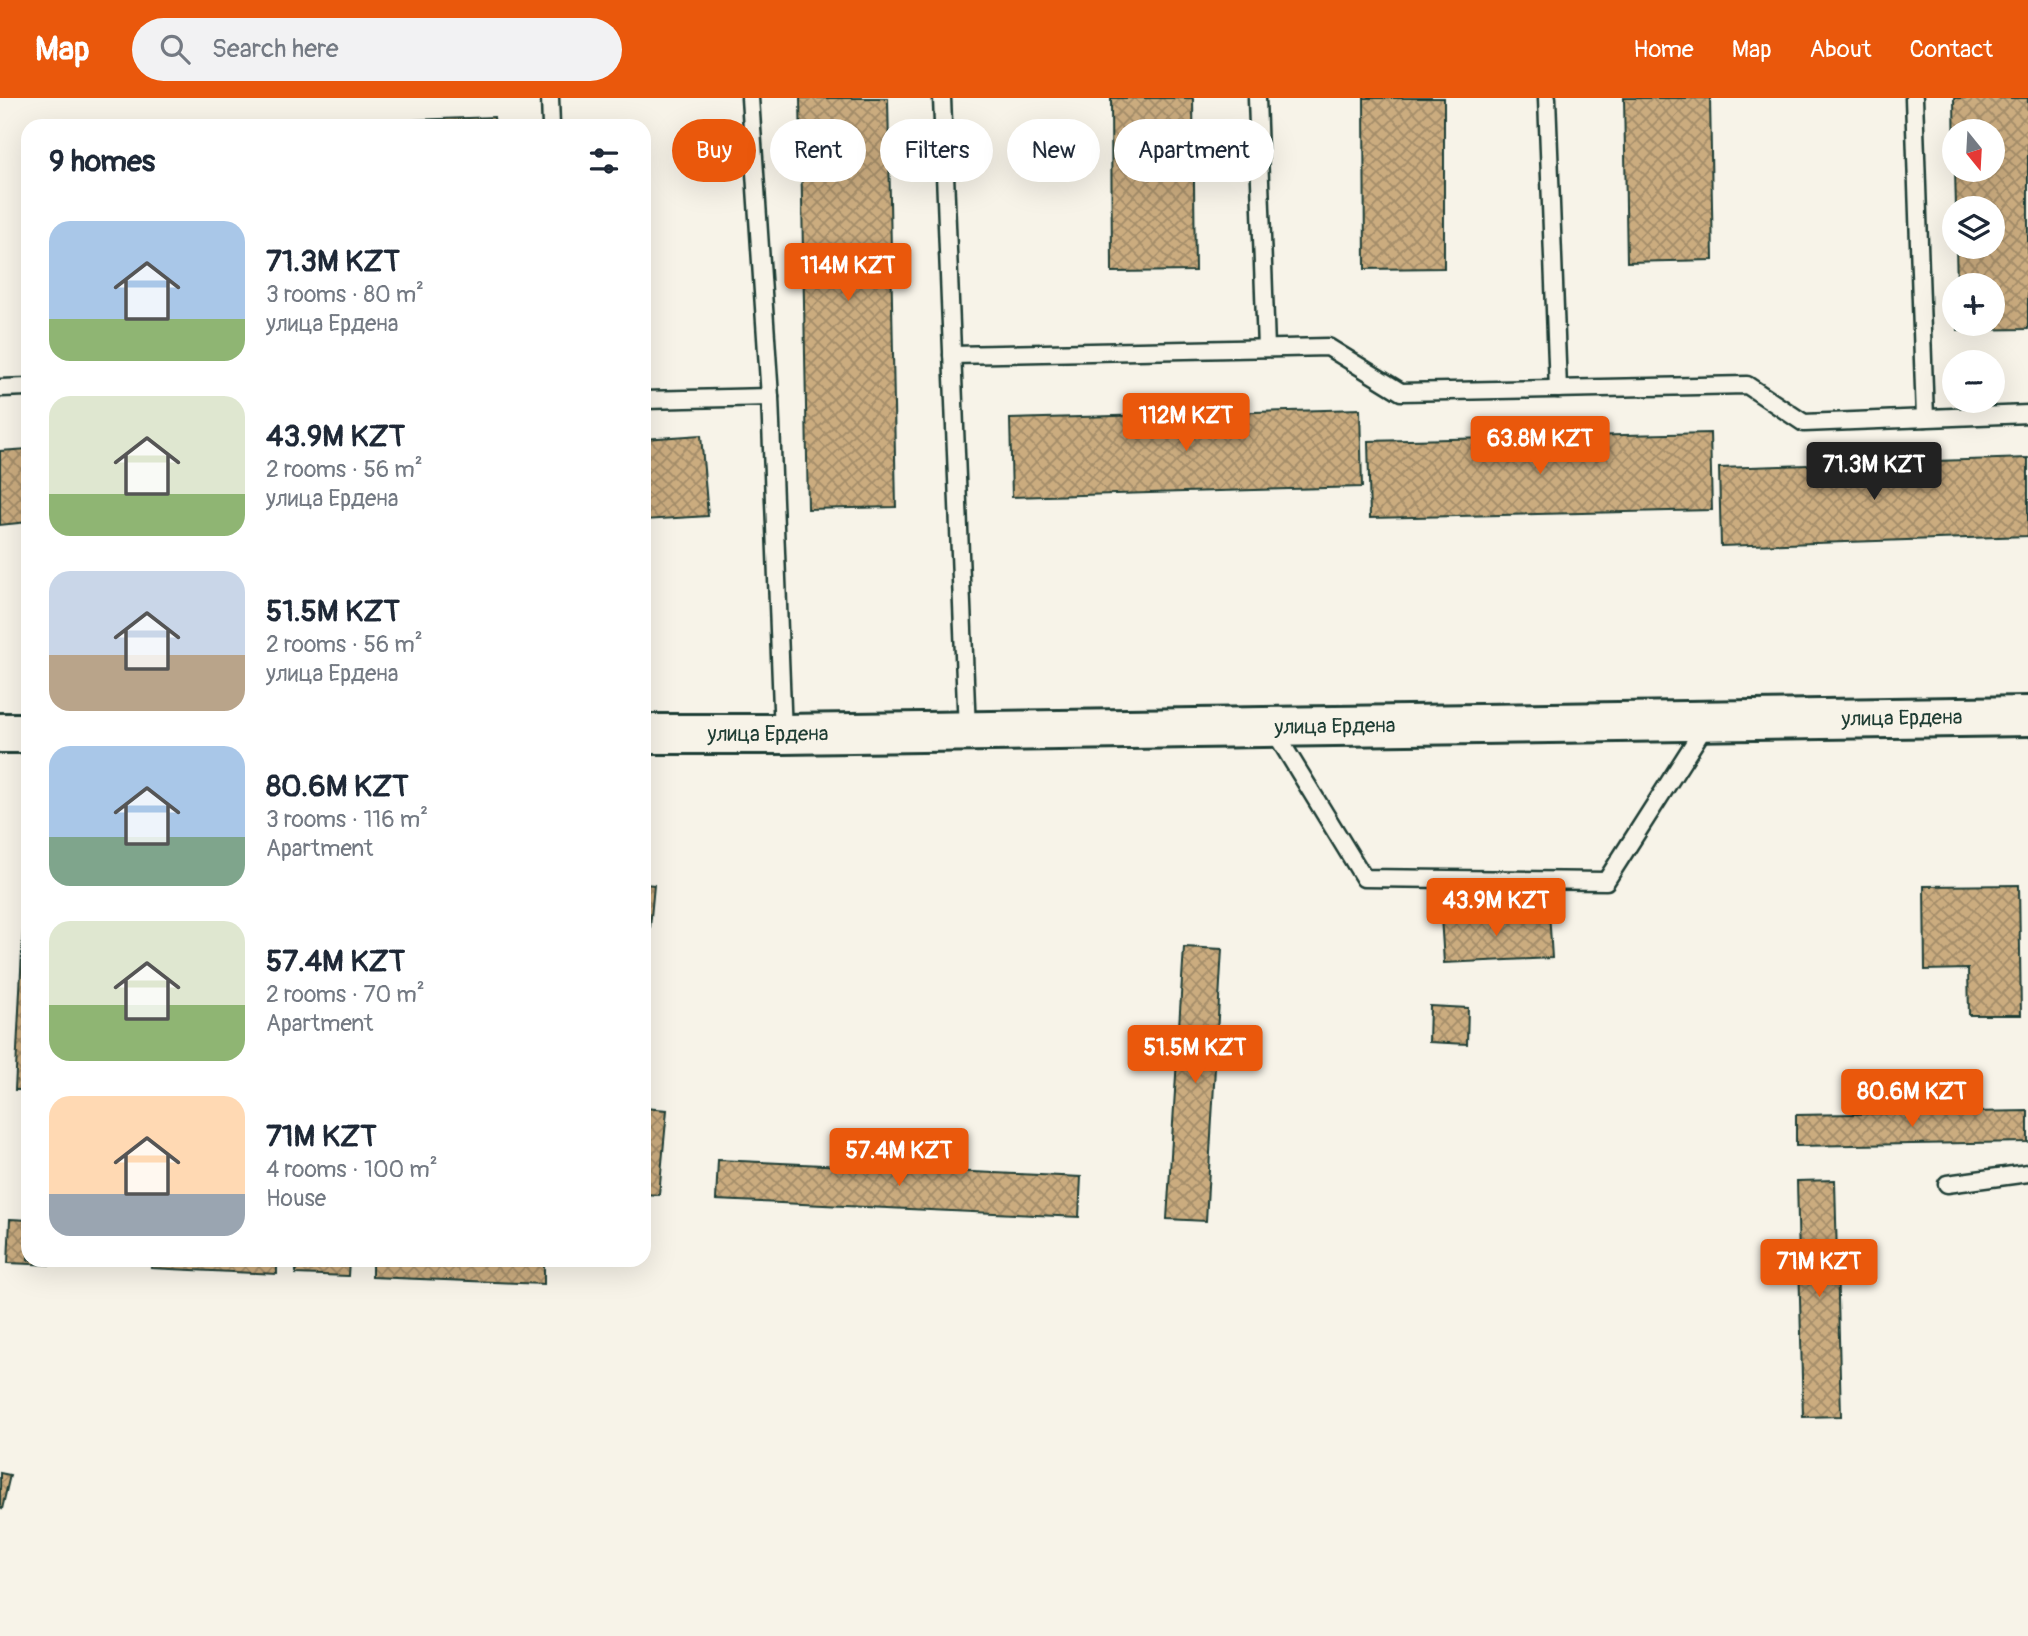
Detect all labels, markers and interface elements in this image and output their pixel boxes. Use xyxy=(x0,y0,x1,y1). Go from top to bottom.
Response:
search box xyxy=(132,18,622,81)
text: Map xyxy=(35,29,90,70)
icon: search xyxy=(156,30,194,68)
text: Search here xyxy=(212,33,339,65)
text: Home xyxy=(1633,35,1694,64)
text: Map xyxy=(1732,35,1772,64)
text: About xyxy=(1810,35,1872,64)
text: Contact xyxy=(1910,35,1993,64)
chip: Buy xyxy=(672,119,756,182)
chip: Rent xyxy=(770,119,866,182)
chip: Filters xyxy=(880,119,993,182)
chip: New xyxy=(1007,119,1100,182)
chip: Apartment xyxy=(1114,119,1274,182)
north arrow xyxy=(1942,119,2006,182)
map controls xyxy=(1942,119,2005,413)
icon: filters xyxy=(585,142,623,180)
text: 9 homes xyxy=(49,143,155,180)
button: layers xyxy=(1942,196,2005,259)
text: 71.3M KZT xyxy=(266,243,400,280)
pin: 114M KZT xyxy=(776,244,920,303)
icon: home xyxy=(105,249,189,333)
text: 114M KZT xyxy=(800,251,896,280)
button: + xyxy=(1942,273,2005,336)
text: 3 rooms · 80 m² xyxy=(266,280,424,309)
text: улица Ердена xyxy=(266,309,398,338)
button: − xyxy=(1942,350,2005,413)
pin: 112M KZT xyxy=(1114,394,1258,453)
text: 112M KZT xyxy=(1139,401,1233,430)
pin: 63.8M KZT xyxy=(1460,416,1620,476)
text: 43.9M KZT xyxy=(266,418,405,455)
icon: home xyxy=(105,424,189,508)
text: 63.8M KZT xyxy=(1487,424,1593,453)
pin: 71.3M KZT xyxy=(1794,442,1954,502)
text: 71.3M KZT xyxy=(1823,450,1925,479)
text: 2 rooms · 56 m² xyxy=(266,455,423,484)
text: улица Ердена xyxy=(266,484,398,513)
text: 51.5M KZT xyxy=(266,593,400,630)
icon: home xyxy=(105,599,189,683)
text: 2 rooms · 56 m² xyxy=(266,630,423,659)
text: улица Ердена xyxy=(266,659,398,688)
street label: улица Ердена xyxy=(1840,703,1963,732)
street label: улица Ердена xyxy=(1273,712,1396,740)
street label: улица Ердена xyxy=(707,720,829,748)
text: 80.6M KZT xyxy=(266,768,409,805)
icon: home xyxy=(105,774,189,858)
text: 3 rooms · 116 m² xyxy=(266,805,428,834)
text: Apartment xyxy=(266,834,373,863)
pin: 43.9M KZT xyxy=(1416,878,1576,938)
text: 43.9M KZT xyxy=(1443,886,1549,915)
text: 57.4M KZT xyxy=(266,943,405,980)
icon: home xyxy=(105,949,189,1033)
text: 2 rooms · 70 m² xyxy=(266,980,425,1009)
text: Apartment xyxy=(266,1009,373,1038)
pin: 51.5M KZT xyxy=(1115,1026,1275,1085)
text: 51.5M KZT xyxy=(1144,1033,1246,1062)
pin: 80.6M KZT xyxy=(1832,1070,1992,1129)
text: 80.6M KZT xyxy=(1857,1077,1967,1106)
text: 71M KZT xyxy=(266,1118,377,1155)
icon: home xyxy=(105,1124,189,1208)
pin: 57.4M KZT xyxy=(819,1128,979,1188)
text: 57.4M KZT xyxy=(846,1136,952,1165)
text: 4 rooms · 100 m² xyxy=(266,1155,438,1184)
text: House xyxy=(266,1184,326,1213)
pin: 71M KZT xyxy=(1754,1240,1884,1299)
text: 71M KZT xyxy=(1776,1247,1862,1276)

